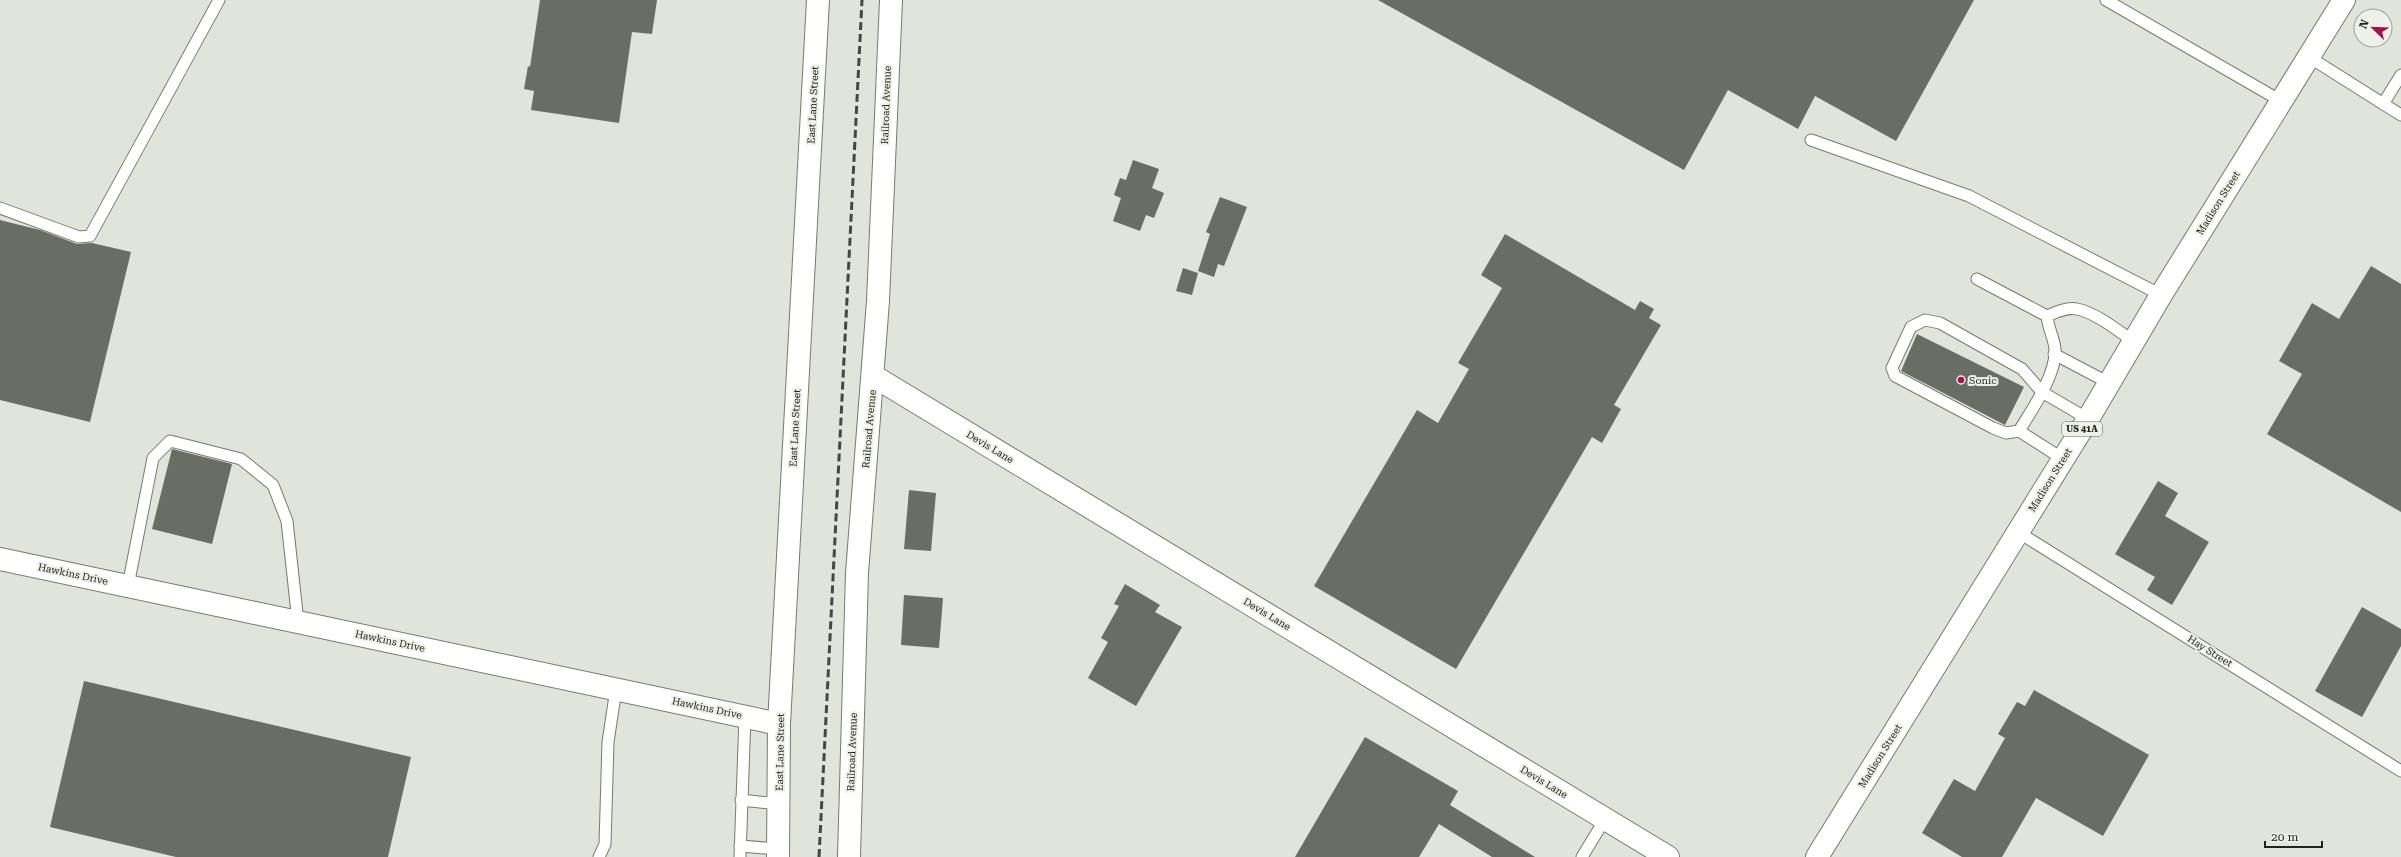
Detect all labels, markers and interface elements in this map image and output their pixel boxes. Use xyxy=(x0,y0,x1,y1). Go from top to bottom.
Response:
north arrow xyxy=(2353,8,2393,48)
text: N xyxy=(2357,17,2372,31)
street label: Railroad Avenue xyxy=(879,65,893,145)
street label: East Lane Street xyxy=(805,66,821,144)
street label: Madison Street xyxy=(2194,169,2242,237)
marker: Sonic xyxy=(1956,375,1966,385)
place label: Sonic xyxy=(1969,375,1997,386)
street label: East Lane Street xyxy=(787,389,803,467)
street label: Railroad Avenue xyxy=(860,389,878,469)
road number: US 41A xyxy=(2062,422,2102,436)
street label: Devis Lane xyxy=(964,429,1016,466)
street label: Madison Street xyxy=(2026,446,2074,514)
street label: Hawkins Drive xyxy=(37,561,109,587)
street label: Devis Lane xyxy=(1241,596,1293,633)
street label: Hawkins Drive xyxy=(354,628,426,654)
street label: Hay Street xyxy=(2186,633,2235,669)
street label: Hawkins Drive xyxy=(671,695,743,721)
street label: Railroad Avenue xyxy=(845,712,859,792)
street label: East Lane Street xyxy=(774,713,786,791)
street label: Madison Street xyxy=(1856,722,1904,790)
street label: Devis Lane xyxy=(1518,764,1570,801)
scale bar xyxy=(2265,823,2322,849)
text: 20 m xyxy=(2271,830,2298,844)

